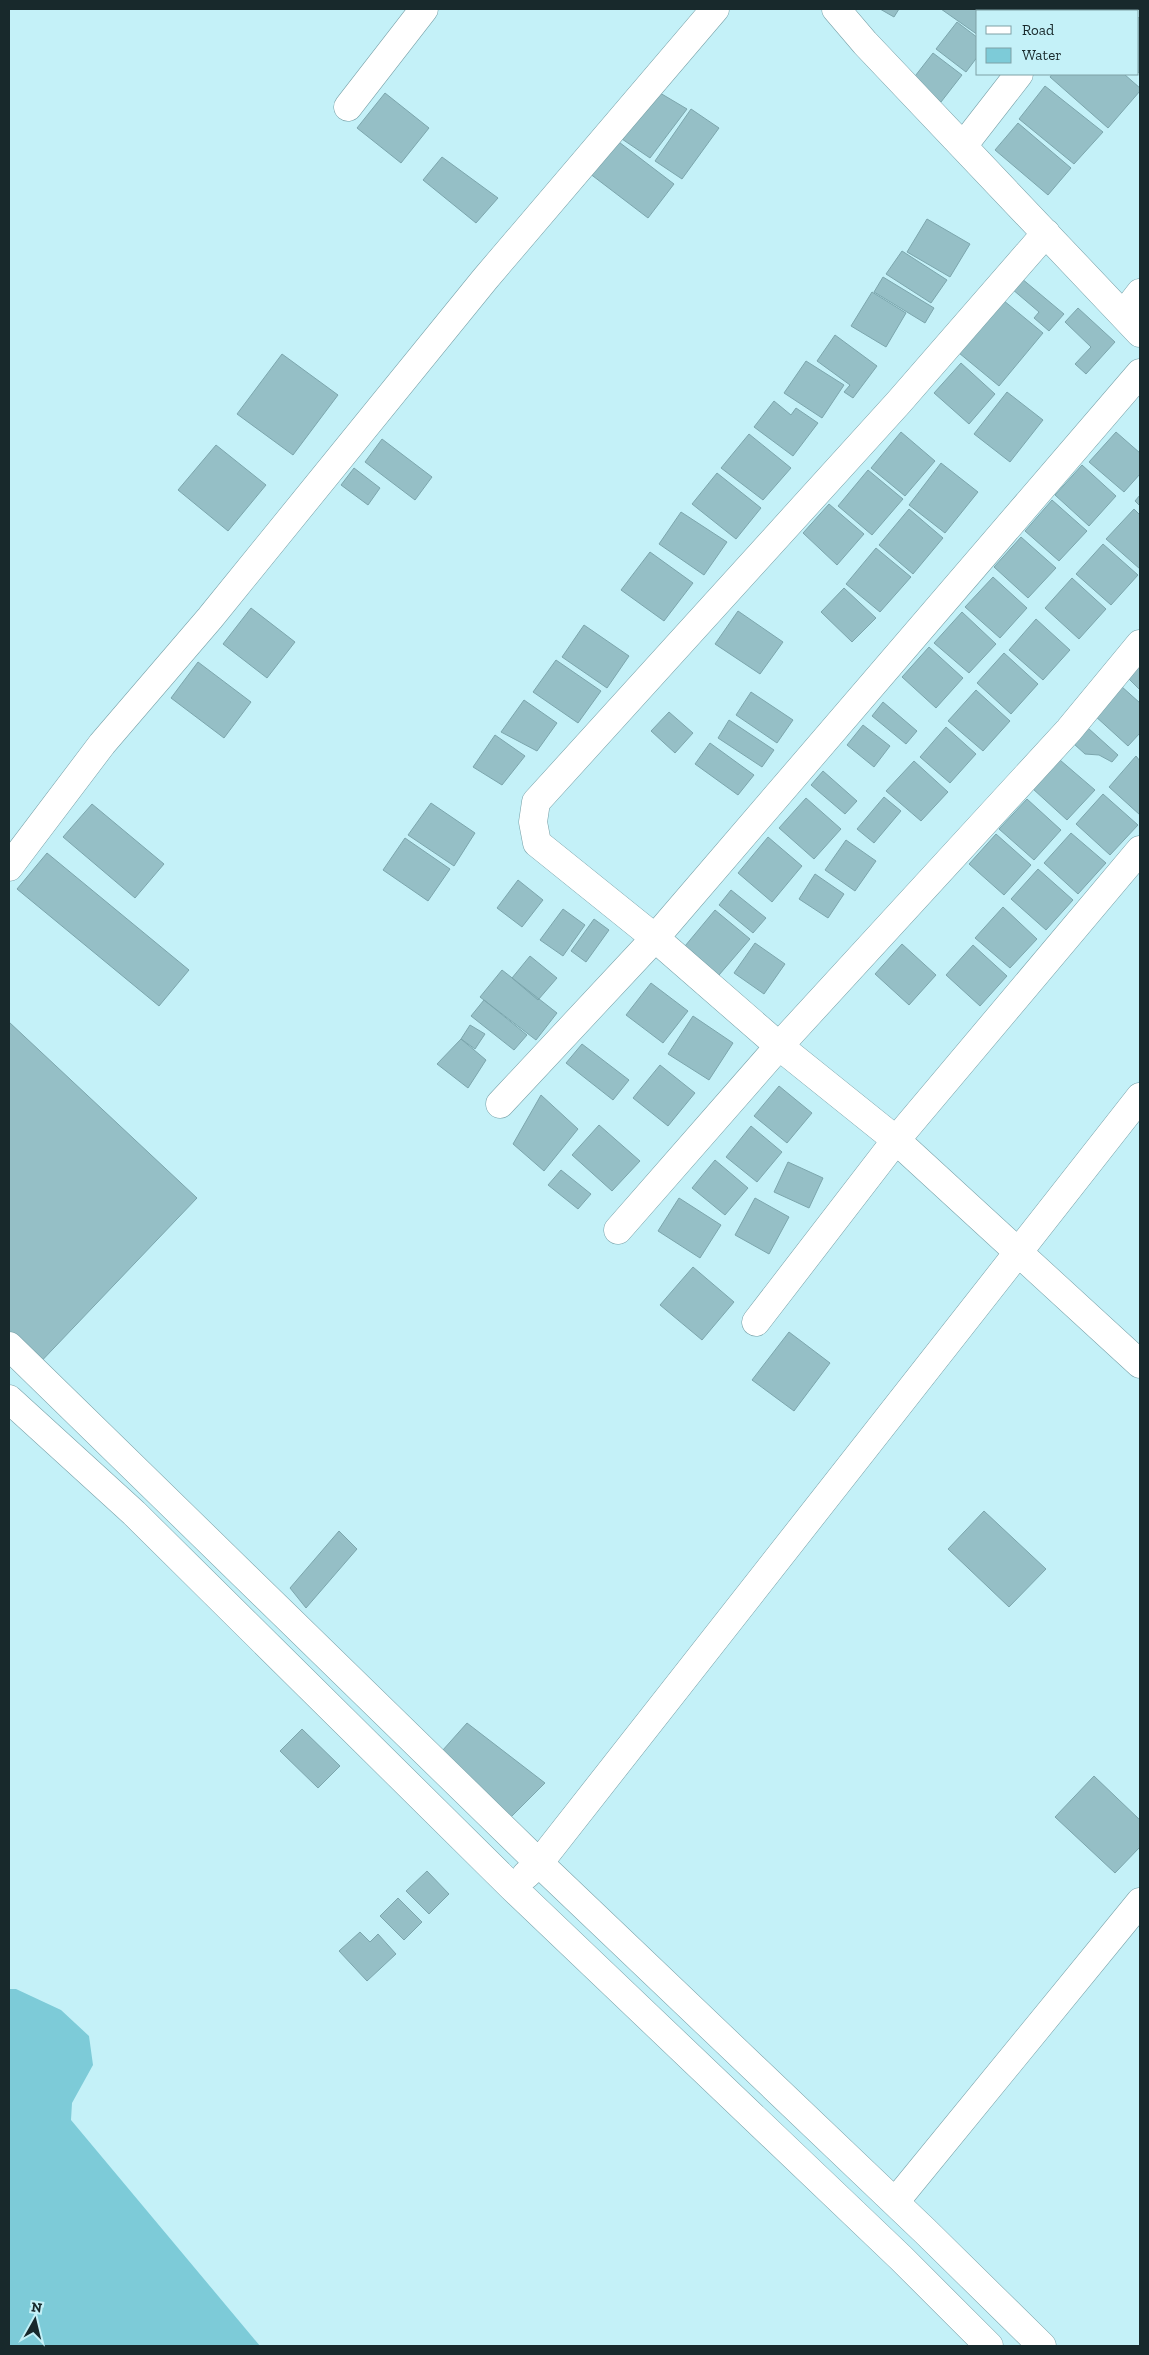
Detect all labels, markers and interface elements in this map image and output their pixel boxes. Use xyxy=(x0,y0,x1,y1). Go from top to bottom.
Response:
legend xyxy=(976,10,1139,75)
text: Road xyxy=(1022,21,1055,39)
text: Water xyxy=(1022,46,1062,64)
north arrow xyxy=(10,2295,60,2345)
text: N xyxy=(30,2298,44,2317)

